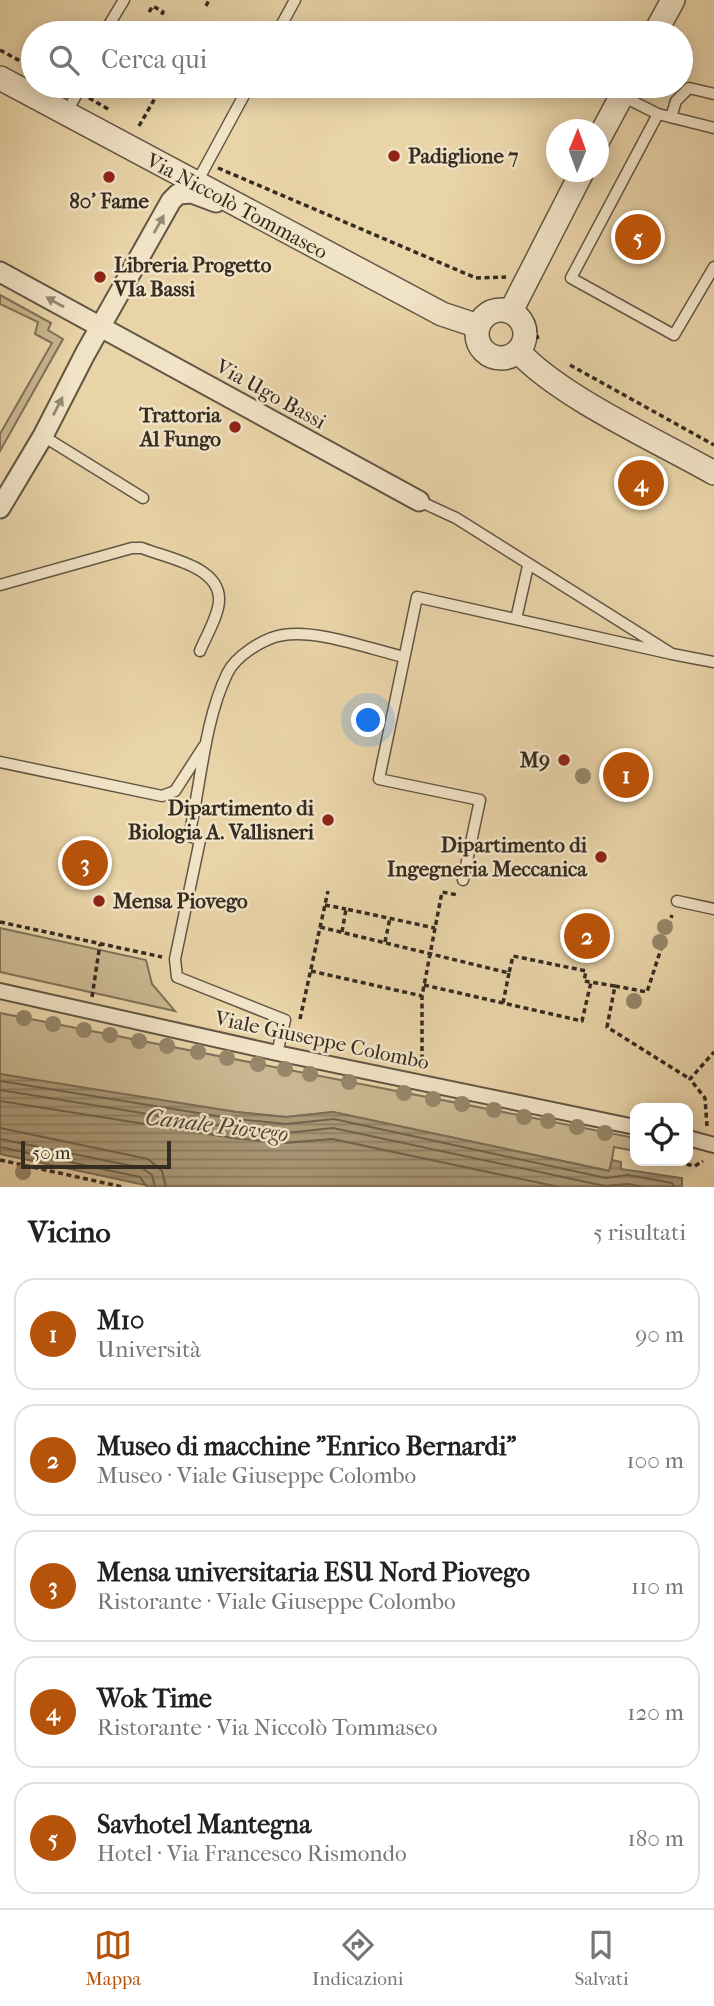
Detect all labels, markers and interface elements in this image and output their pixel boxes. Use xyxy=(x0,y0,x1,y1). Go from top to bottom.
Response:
search box xyxy=(21,21,693,98)
icon: search xyxy=(45,41,83,79)
text: Cerca qui xyxy=(101,44,207,75)
north arrow xyxy=(546,119,609,182)
place label: Padiglione 7 xyxy=(408,144,518,168)
street label: Via Niccolò Tommaseo xyxy=(141,148,332,264)
marker: Padiglione 7 xyxy=(386,148,402,164)
marker: 80' Fame xyxy=(101,169,117,185)
place label: 80' Fame xyxy=(69,189,149,213)
pin: 5 xyxy=(615,211,661,263)
one-way arrow xyxy=(152,213,164,233)
place label: Libreria Progetto VIa Bassi xyxy=(113,253,272,301)
marker: Libreria Progetto VIa Bassi xyxy=(92,269,108,285)
one-way arrow xyxy=(45,296,64,308)
street label: Via Ugo Bassi xyxy=(211,354,330,434)
one-way arrow xyxy=(53,396,64,416)
place label: Trattoria Al Fungo xyxy=(138,403,222,451)
marker: Trattoria Al Fungo xyxy=(227,419,243,435)
pin: 4 xyxy=(618,457,664,509)
your location xyxy=(351,703,385,737)
place label: M9 xyxy=(519,748,550,772)
pin: 1 xyxy=(603,749,649,801)
marker: M9 xyxy=(556,752,572,768)
place label: Dipartimento di Biologia A. Vallisneri xyxy=(128,796,315,844)
marker: Dipartimento di Biologia A. Vallisneri xyxy=(320,812,336,828)
place label: Dipartimento di Ingegneria Meccanica xyxy=(387,833,588,881)
pin: 3 xyxy=(62,837,108,889)
marker: Dipartimento di Ingegneria Meccanica xyxy=(593,849,609,865)
place label: Mensa Piovego xyxy=(112,889,248,913)
marker: Mensa Piovego xyxy=(91,893,107,909)
pin: 2 xyxy=(564,910,610,962)
street label: Viale Giuseppe Colombo xyxy=(212,1005,431,1074)
water label: Canale Piovego xyxy=(144,1103,290,1148)
map controls xyxy=(630,1103,693,1166)
button: locate xyxy=(630,1103,693,1166)
scale bar xyxy=(21,1138,172,1170)
text: 50 m xyxy=(32,1142,71,1164)
text: Vicino xyxy=(28,1215,111,1250)
text: 5 risultati xyxy=(593,1219,686,1246)
text: M10 xyxy=(97,1305,144,1336)
text: 1 xyxy=(49,1321,57,1348)
text: 90 m xyxy=(635,1321,684,1348)
text: Università xyxy=(97,1336,201,1363)
text: Museo di macchine "Enrico Bernardi" xyxy=(97,1431,516,1462)
text: 2 xyxy=(47,1447,59,1474)
text: 100 m xyxy=(626,1447,684,1474)
text: Museo · Viale Giuseppe Colombo xyxy=(97,1462,416,1489)
text: Mensa universitaria ESU Nord Piovego xyxy=(97,1557,530,1588)
text: 3 xyxy=(48,1573,58,1600)
text: 110 m xyxy=(631,1573,684,1600)
text: Ristorante · Viale Giuseppe Colombo xyxy=(97,1588,456,1615)
text: Wok Time xyxy=(97,1683,212,1714)
text: 4 xyxy=(46,1699,60,1726)
text: 120 m xyxy=(627,1699,684,1726)
text: Ristorante · Via Niccolò Tommaseo xyxy=(97,1714,437,1741)
text: Savhotel Mantegna xyxy=(97,1809,311,1840)
text: 5 xyxy=(48,1825,58,1852)
text: 180 m xyxy=(627,1825,684,1852)
text: Hotel · Via Francesco Rismondo xyxy=(97,1840,407,1867)
tab: Mappa xyxy=(85,1926,141,1990)
tab: Indicazioni xyxy=(312,1926,403,1990)
tab: Salvati xyxy=(574,1926,629,1990)

